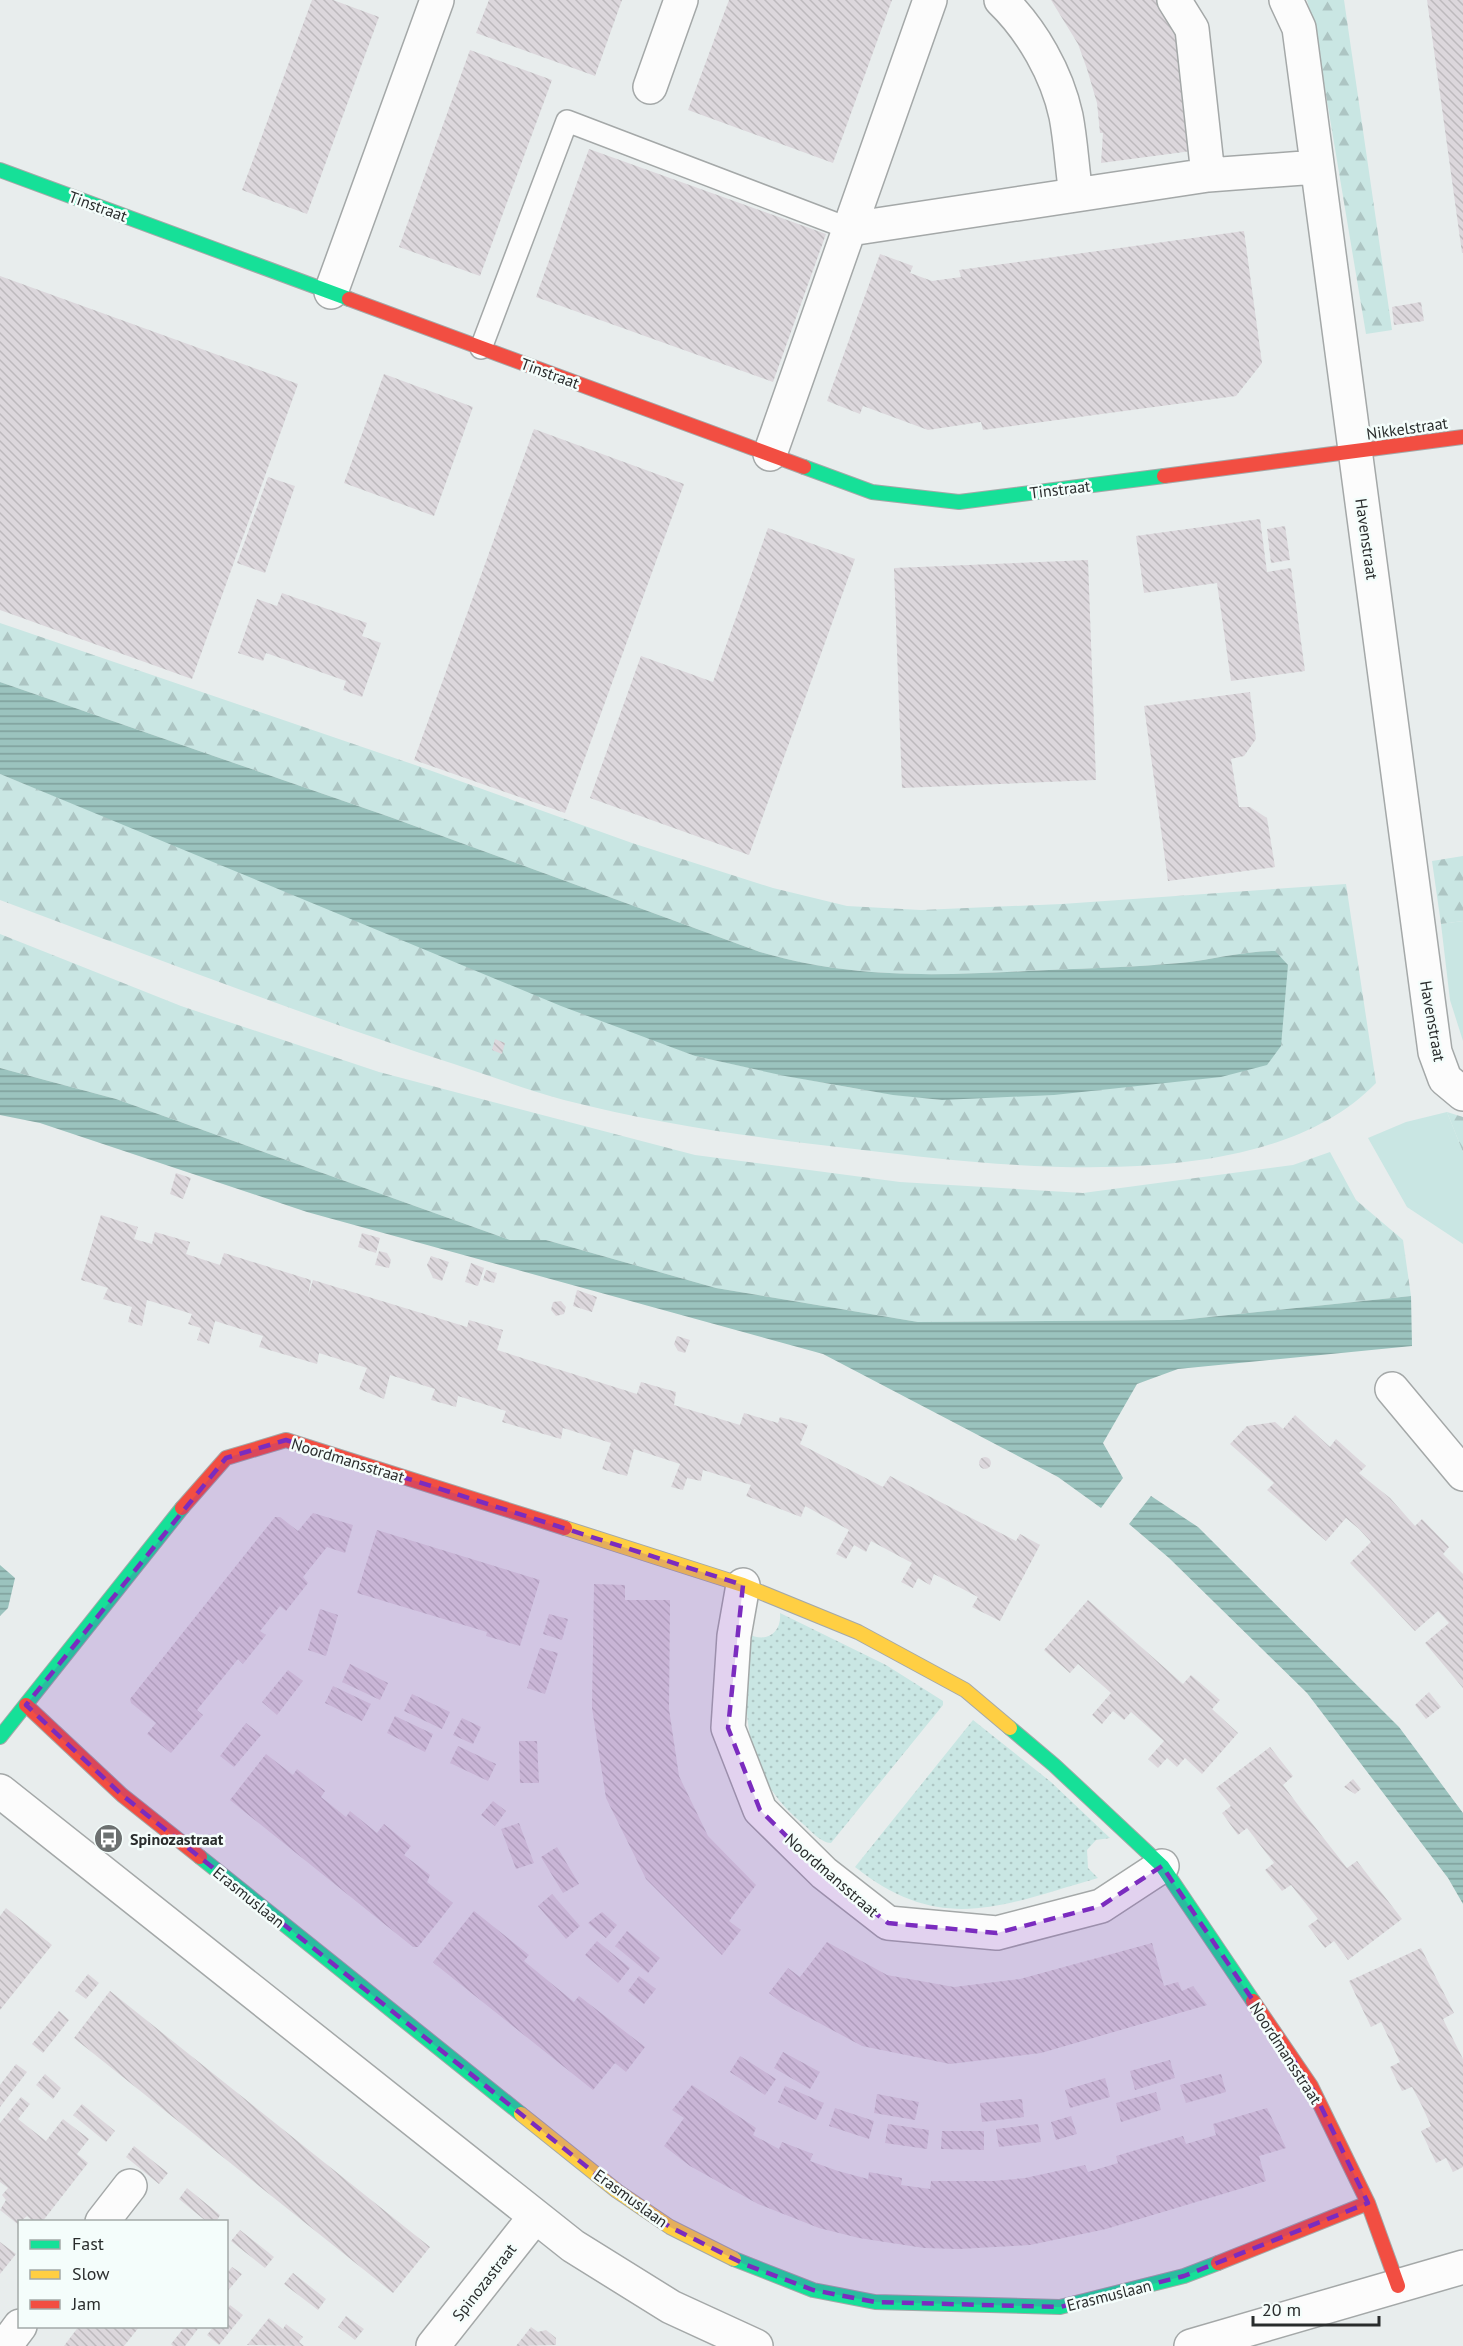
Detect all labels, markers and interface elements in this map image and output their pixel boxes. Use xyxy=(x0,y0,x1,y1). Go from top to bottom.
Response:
street label: Tinstraat xyxy=(66,186,131,226)
street label: Tinstraat xyxy=(518,353,583,393)
street label: Nikkelstraat xyxy=(1365,412,1450,444)
street label: Tinstraat xyxy=(1029,475,1092,503)
street label: Havenstraat xyxy=(1351,497,1383,582)
street label: Havenstraat xyxy=(1416,979,1450,1064)
street label: Noordmansstraat xyxy=(289,1433,408,1487)
bus stop icon: Spinozastraat xyxy=(93,1823,125,1855)
place label: Spinozastraat xyxy=(130,1829,224,1849)
street label: Noordmansstraat xyxy=(781,1829,883,1921)
street label: Erasmuslaan xyxy=(209,1862,289,1932)
street label: Noordmansstraat xyxy=(1246,1998,1327,2108)
street label: Erasmuslaan xyxy=(590,2165,672,2231)
legend xyxy=(18,2220,228,2328)
text: Fast xyxy=(72,2232,104,2255)
street label: Spinozastraat xyxy=(448,2239,521,2325)
text: Slow xyxy=(72,2262,110,2285)
street label: Erasmuslaan xyxy=(1065,2275,1153,2315)
scale bar xyxy=(1253,2289,1379,2327)
text: Jam xyxy=(71,2292,101,2315)
text: 20 m xyxy=(1262,2298,1301,2321)

